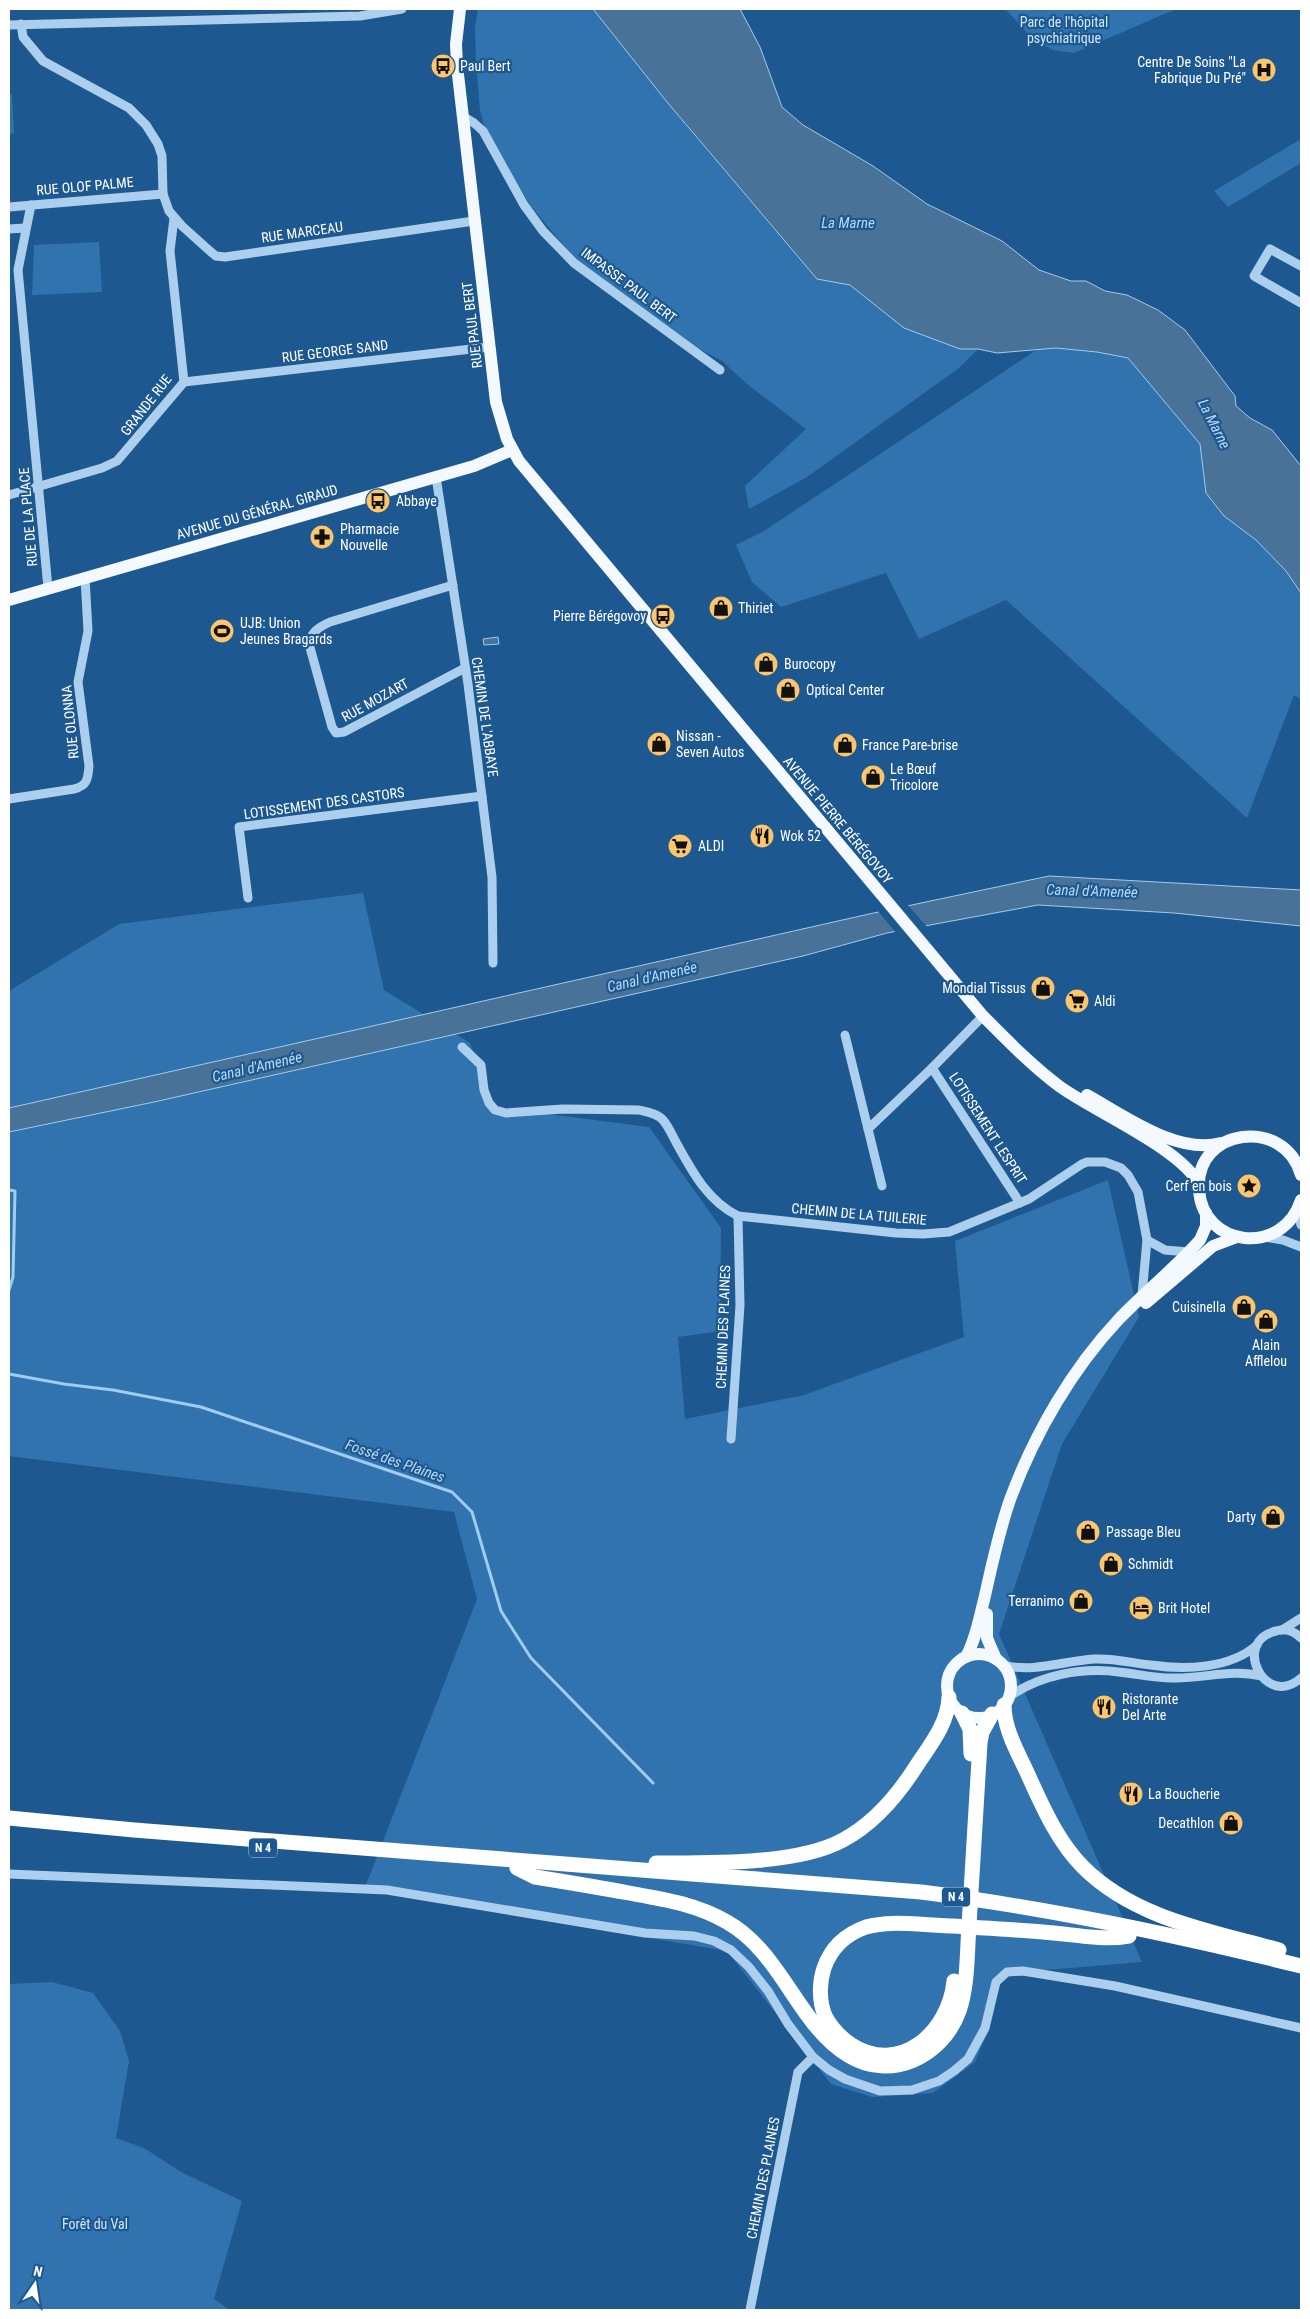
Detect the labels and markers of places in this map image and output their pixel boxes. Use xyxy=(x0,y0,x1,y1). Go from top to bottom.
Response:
bus stop icon: Paul Bert xyxy=(430,53,456,79)
place label: Centre De Soins "La Fabrique Du Pré" xyxy=(1137,54,1246,86)
hospital icon: Centre De Soins "La Fabrique Du Pré" xyxy=(1251,57,1277,83)
place label: Paul Bert xyxy=(460,58,511,74)
bus stop icon: Abbaye xyxy=(365,488,391,514)
place label: Abbaye xyxy=(396,493,437,509)
place label: Pharmacie Nouvelle xyxy=(340,521,399,553)
pharmacy icon: Pharmacie Nouvelle xyxy=(309,524,335,550)
shop icon: Thiriet xyxy=(708,595,734,621)
place label: Thiriet xyxy=(738,600,773,616)
bus stop icon: Pierre Bérégovoy xyxy=(650,603,676,629)
place label: Pierre Bérégovoy xyxy=(553,608,646,624)
place label: UJB: Union Jeunes Bragards xyxy=(240,615,332,647)
sports icon: UJB: Union Jeunes Bragards xyxy=(209,618,235,644)
shop icon: Burocopy xyxy=(753,651,779,677)
place label: Burocopy xyxy=(784,656,836,672)
shop icon: Optical Center xyxy=(775,677,801,703)
place label: Optical Center xyxy=(806,682,885,698)
place label: Nissan - Seven Autos xyxy=(676,728,744,760)
shop icon: Nissan - Seven Autos xyxy=(646,731,672,757)
shop icon: France Pare-brise xyxy=(832,732,858,758)
place label: France Pare-brise xyxy=(862,737,959,753)
place label: Le Bœuf Tricolore xyxy=(890,761,939,793)
shop icon: Le Bœuf Tricolore xyxy=(860,764,886,790)
restaurant icon: Wok 52 xyxy=(749,823,775,849)
place label: Wok 52 xyxy=(780,828,821,844)
supermarket icon: ALDI xyxy=(667,833,693,859)
place label: ALDI xyxy=(698,838,724,854)
shop icon: Mondial Tissus xyxy=(1030,975,1056,1001)
place label: Mondial Tissus xyxy=(942,980,1026,996)
supermarket icon: Aldi xyxy=(1064,988,1090,1014)
place label: Aldi xyxy=(1094,993,1115,1009)
place icon: Cerf en bois xyxy=(1236,1173,1262,1199)
place label: Cerf en bois xyxy=(1165,1178,1232,1194)
shop icon: Cuisinella xyxy=(1231,1294,1257,1320)
place label: Cuisinella xyxy=(1172,1299,1226,1315)
shop icon: Alain Afflelou xyxy=(1253,1308,1279,1334)
place label: Alain Afflelou xyxy=(1245,1337,1287,1369)
shop icon: Darty xyxy=(1260,1504,1286,1530)
place label: Darty xyxy=(1227,1509,1256,1525)
shop icon: Passage Bleu xyxy=(1075,1519,1101,1545)
place label: Passage Bleu xyxy=(1106,1524,1181,1540)
shop icon: Schmidt xyxy=(1098,1551,1124,1577)
place label: Schmidt xyxy=(1128,1556,1173,1572)
shop icon: Terranimo xyxy=(1068,1588,1094,1614)
place label: Terranimo xyxy=(1008,1593,1064,1609)
hotel icon: Brit Hotel xyxy=(1128,1595,1154,1621)
place label: Brit Hotel xyxy=(1158,1600,1210,1616)
place label: Ristorante Del Arte xyxy=(1122,1691,1179,1723)
restaurant icon: Ristorante Del Arte xyxy=(1091,1694,1117,1720)
restaurant icon: La Boucherie xyxy=(1118,1781,1144,1807)
place label: La Boucherie xyxy=(1148,1786,1220,1802)
shop icon: Decathlon xyxy=(1218,1810,1244,1836)
place label: Decathlon xyxy=(1158,1815,1214,1831)

